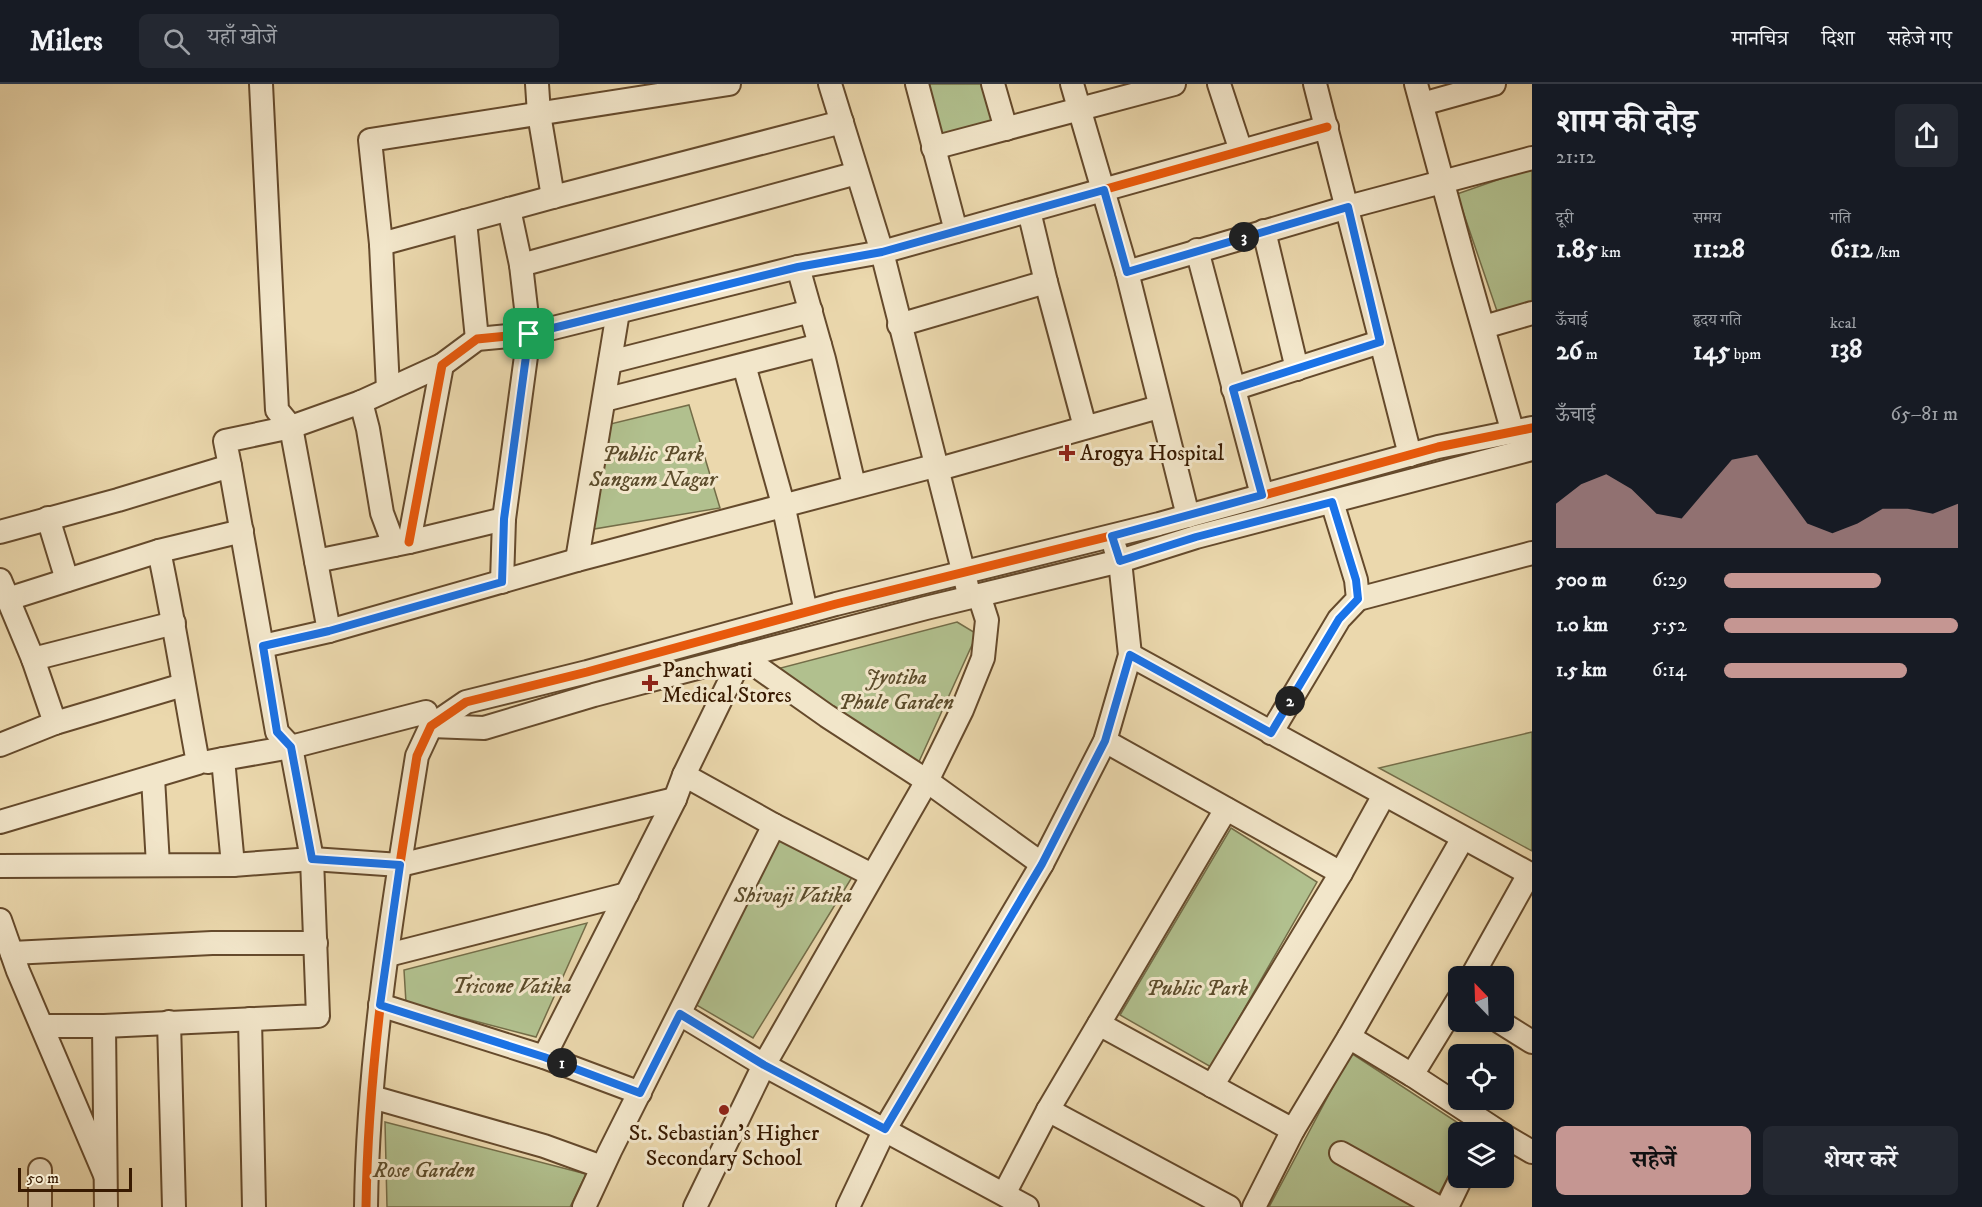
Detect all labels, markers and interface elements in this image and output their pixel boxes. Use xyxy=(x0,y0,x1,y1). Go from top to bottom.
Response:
search box xyxy=(139,14,559,68)
text: Milers xyxy=(30,24,103,59)
text: यहाँ खोजें xyxy=(208,24,277,51)
icon: search xyxy=(160,25,193,58)
text: मानचित्र xyxy=(1731,26,1788,52)
text: दिशा xyxy=(1821,26,1855,52)
text: सहेजे गए xyxy=(1888,26,1952,52)
text: शाम की दौड़ xyxy=(1556,102,1697,143)
button: share xyxy=(1895,104,1958,167)
text: 21:12 xyxy=(1556,145,1596,170)
text: दूरी xyxy=(1556,208,1573,228)
text: समय xyxy=(1693,208,1721,228)
text: गति xyxy=(1830,208,1851,228)
pin: 3 xyxy=(1229,222,1259,252)
text: 3 xyxy=(1241,227,1247,247)
text: 1.85 xyxy=(1556,233,1598,266)
text: 11:28 xyxy=(1693,233,1745,266)
text: 6:12 xyxy=(1830,233,1873,266)
text: km xyxy=(1598,242,1621,262)
text: /km xyxy=(1873,242,1900,262)
pin xyxy=(503,308,554,359)
text: ऊँचाई xyxy=(1556,310,1588,330)
text: हृदय गति xyxy=(1693,310,1741,330)
text: kcal xyxy=(1830,313,1856,333)
icon: arrive xyxy=(512,317,545,350)
text: 138 xyxy=(1830,333,1862,366)
text: 26 xyxy=(1556,335,1582,368)
text: 145 xyxy=(1693,335,1730,368)
text: m xyxy=(1582,344,1598,364)
text: bpm xyxy=(1730,344,1761,364)
text: 65–81 m xyxy=(1890,402,1958,427)
text: ऊँचाई xyxy=(1556,403,1595,428)
place label: Arogya Hospital xyxy=(1080,440,1225,467)
park label: Public Park Sangam Nagar xyxy=(588,441,719,493)
marker: Arogya Hospital xyxy=(1058,444,1076,462)
text: 500 m xyxy=(1556,568,1607,593)
text: 6:29 xyxy=(1652,568,1687,593)
text: 1.0 km xyxy=(1556,613,1608,638)
text: 5:52 xyxy=(1652,613,1687,638)
place label: Panchwati Medical Stores xyxy=(662,657,792,709)
text: 1.5 km xyxy=(1556,658,1607,683)
text: 6:14 xyxy=(1652,658,1686,683)
park label: Jyotiba Phule Garden xyxy=(838,664,954,716)
marker: Panchwati Medical Stores xyxy=(643,676,657,690)
pin: 2 xyxy=(1275,686,1305,716)
text: 2 xyxy=(1286,691,1294,711)
park label: Shivaji Vatika xyxy=(733,882,852,909)
north arrow xyxy=(1448,966,1514,1032)
map controls xyxy=(1448,966,1514,1188)
park label: Tricone Vatika xyxy=(452,973,572,1000)
park label: Public Park xyxy=(1146,975,1249,1002)
button: locate xyxy=(1448,1044,1514,1110)
pin: 1 xyxy=(547,1048,577,1078)
text: 1 xyxy=(559,1053,565,1073)
marker: St. Sebastian's Higher Secondary School xyxy=(717,1103,731,1117)
place label: St. Sebastian's Higher Secondary School xyxy=(629,1120,820,1172)
button: layers xyxy=(1448,1122,1514,1188)
button: सहेजें xyxy=(1556,1126,1751,1195)
button: शेयर करें xyxy=(1763,1126,1958,1195)
park label: Rose Garden xyxy=(372,1157,475,1184)
scale bar xyxy=(18,1165,132,1192)
text: 50 m xyxy=(27,1168,59,1188)

